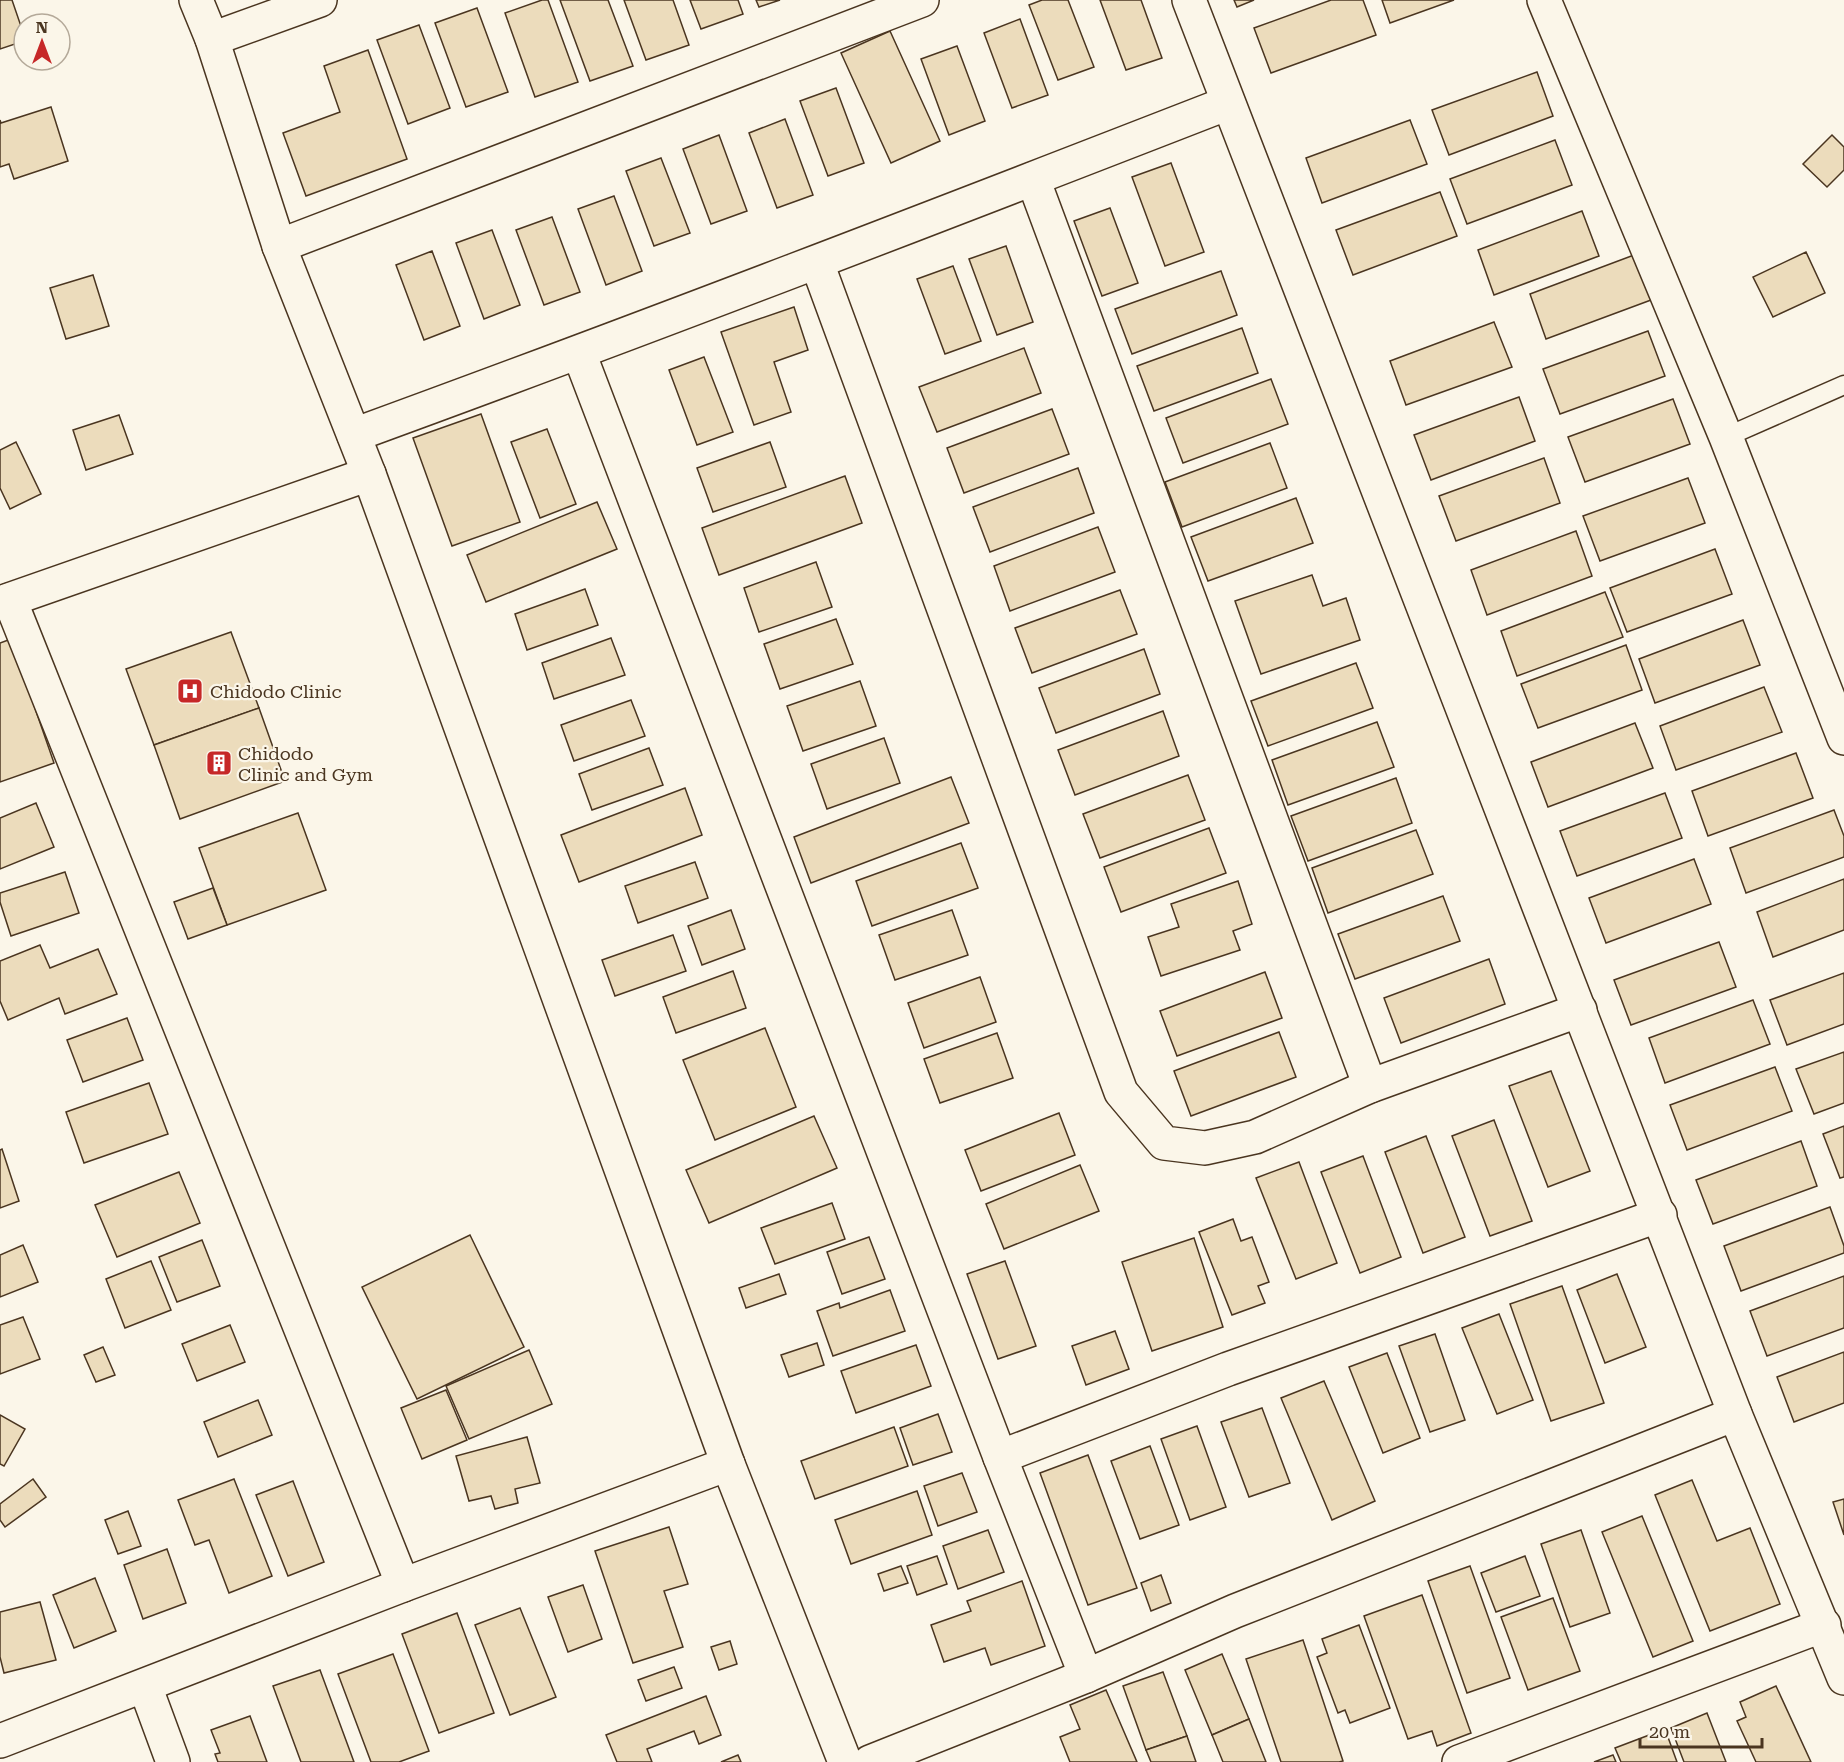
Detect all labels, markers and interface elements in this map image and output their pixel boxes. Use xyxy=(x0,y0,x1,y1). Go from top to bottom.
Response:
north arrow xyxy=(12,12,72,72)
text: N xyxy=(36,18,48,37)
hospital icon: Chidodo Clinic xyxy=(175,676,205,706)
place label: Chidodo Clinic xyxy=(210,681,342,702)
place label: Chidodo Clinic and Gym xyxy=(238,743,373,785)
building icon: Chidodo Clinic and Gym xyxy=(204,748,234,778)
scale bar xyxy=(1640,1711,1762,1749)
text: 20 m xyxy=(1649,1721,1690,1742)

